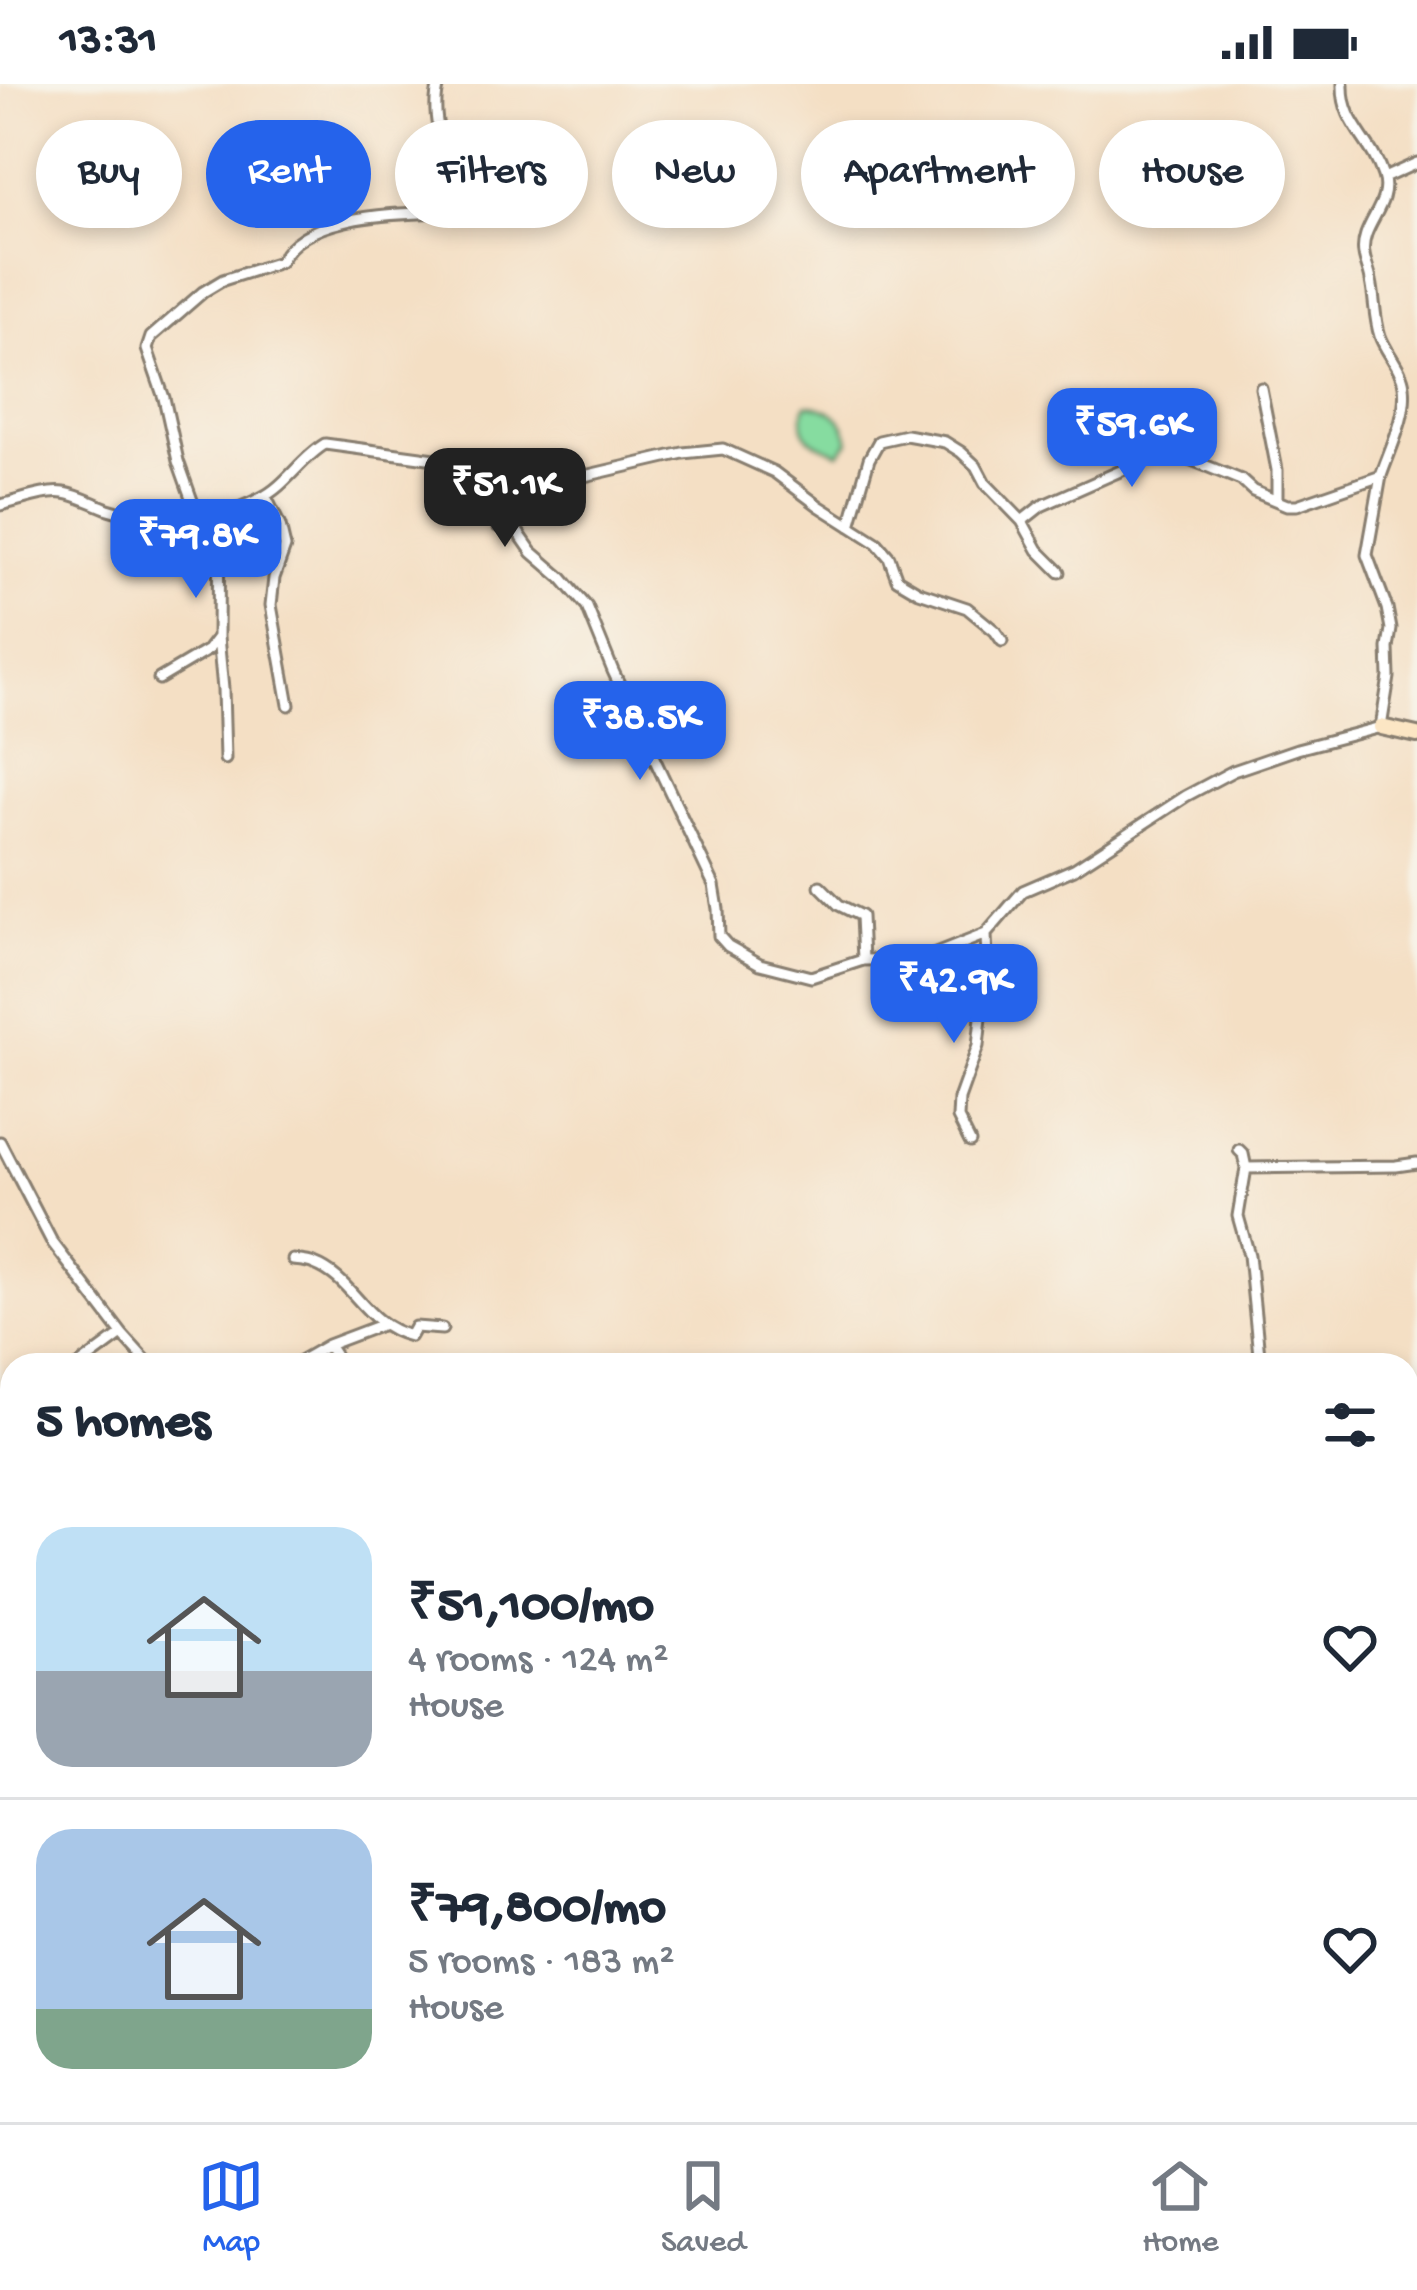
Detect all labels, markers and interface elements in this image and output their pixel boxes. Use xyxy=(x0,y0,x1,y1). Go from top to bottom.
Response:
text: 13:31 xyxy=(60,16,157,69)
chip: Buy xyxy=(36,120,182,228)
chip: Rent xyxy=(206,120,371,228)
chip: Filters xyxy=(395,120,588,228)
chip: New xyxy=(612,120,777,228)
chip: Apartment xyxy=(801,120,1075,228)
chip: House xyxy=(1099,120,1285,228)
pin: ₹59.6K xyxy=(1034,388,1230,490)
text: ₹59.6K xyxy=(1074,404,1190,450)
pin: ₹51.1K xyxy=(407,448,603,550)
text: ₹51.1K xyxy=(451,464,559,510)
pin: ₹79.8K xyxy=(98,499,294,601)
text: ₹79.8K xyxy=(137,515,255,561)
pin: ₹38.5K xyxy=(542,681,738,783)
text: ₹38.5K xyxy=(581,697,699,743)
pin: ₹42.9K xyxy=(856,944,1052,1046)
text: ₹42.9K xyxy=(897,960,1011,1006)
icon: filters xyxy=(1317,1392,1383,1458)
text: 5 homes xyxy=(36,1395,210,1455)
icon: home xyxy=(132,1575,276,1719)
text: ₹51,100/mo xyxy=(408,1579,654,1639)
icon: heart xyxy=(1317,1614,1383,1680)
text: 4 rooms · 124 m² xyxy=(408,1639,668,1685)
text: House xyxy=(408,1685,503,1731)
icon: home xyxy=(132,1877,276,2021)
text: ₹79,800/mo xyxy=(408,1881,666,1941)
icon: heart xyxy=(1317,1916,1383,1982)
text: 5 rooms · 183 m² xyxy=(408,1941,675,1987)
text: House xyxy=(408,1987,503,2033)
tab: Map xyxy=(198,2153,264,2263)
tab: Saved xyxy=(661,2153,746,2263)
tab: Home xyxy=(1142,2153,1219,2263)

